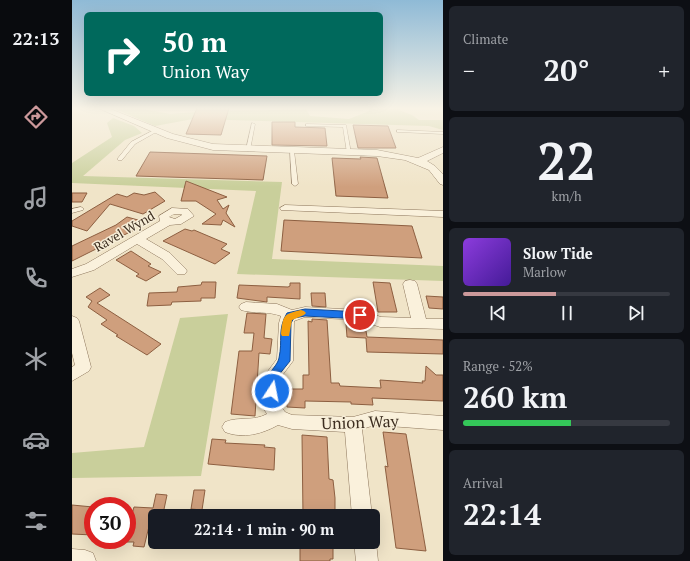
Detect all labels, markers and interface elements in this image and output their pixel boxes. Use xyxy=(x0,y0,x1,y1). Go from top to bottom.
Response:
text: 50 m xyxy=(162,23,227,60)
text: 22:13 xyxy=(13,26,59,50)
icon: right xyxy=(96,28,148,80)
text: Climate xyxy=(463,30,508,48)
text: 20° xyxy=(543,50,590,90)
text: − xyxy=(463,56,475,85)
text: + xyxy=(658,56,670,85)
text: Union Way xyxy=(162,59,249,83)
icon: directions xyxy=(22,103,50,131)
text: 22 xyxy=(537,126,596,195)
icon: music xyxy=(22,184,50,212)
text: km/h xyxy=(551,187,582,205)
street label: Ravel Wynd xyxy=(90,206,158,256)
text: Slow Tide xyxy=(523,243,593,263)
text: Marlow xyxy=(523,263,566,281)
icon: phone xyxy=(22,264,50,292)
pin xyxy=(343,298,377,332)
icon: previous xyxy=(487,302,509,324)
icon: pause xyxy=(556,302,578,324)
icon: next xyxy=(625,302,647,324)
icon: arrive xyxy=(349,304,371,326)
icon: climate xyxy=(22,345,50,373)
text: Range · 52% xyxy=(463,357,533,375)
position arrow xyxy=(251,370,293,412)
text: 260 km xyxy=(463,377,567,417)
street label: Union Way xyxy=(321,410,400,434)
icon: car xyxy=(22,426,50,454)
text: Arrival xyxy=(463,474,503,492)
text: 22:14 xyxy=(463,494,541,534)
speed limit sign: 30 xyxy=(84,497,136,549)
icon: filters xyxy=(22,507,50,535)
text: 22:14 · 1 min · 90 m xyxy=(194,519,334,539)

